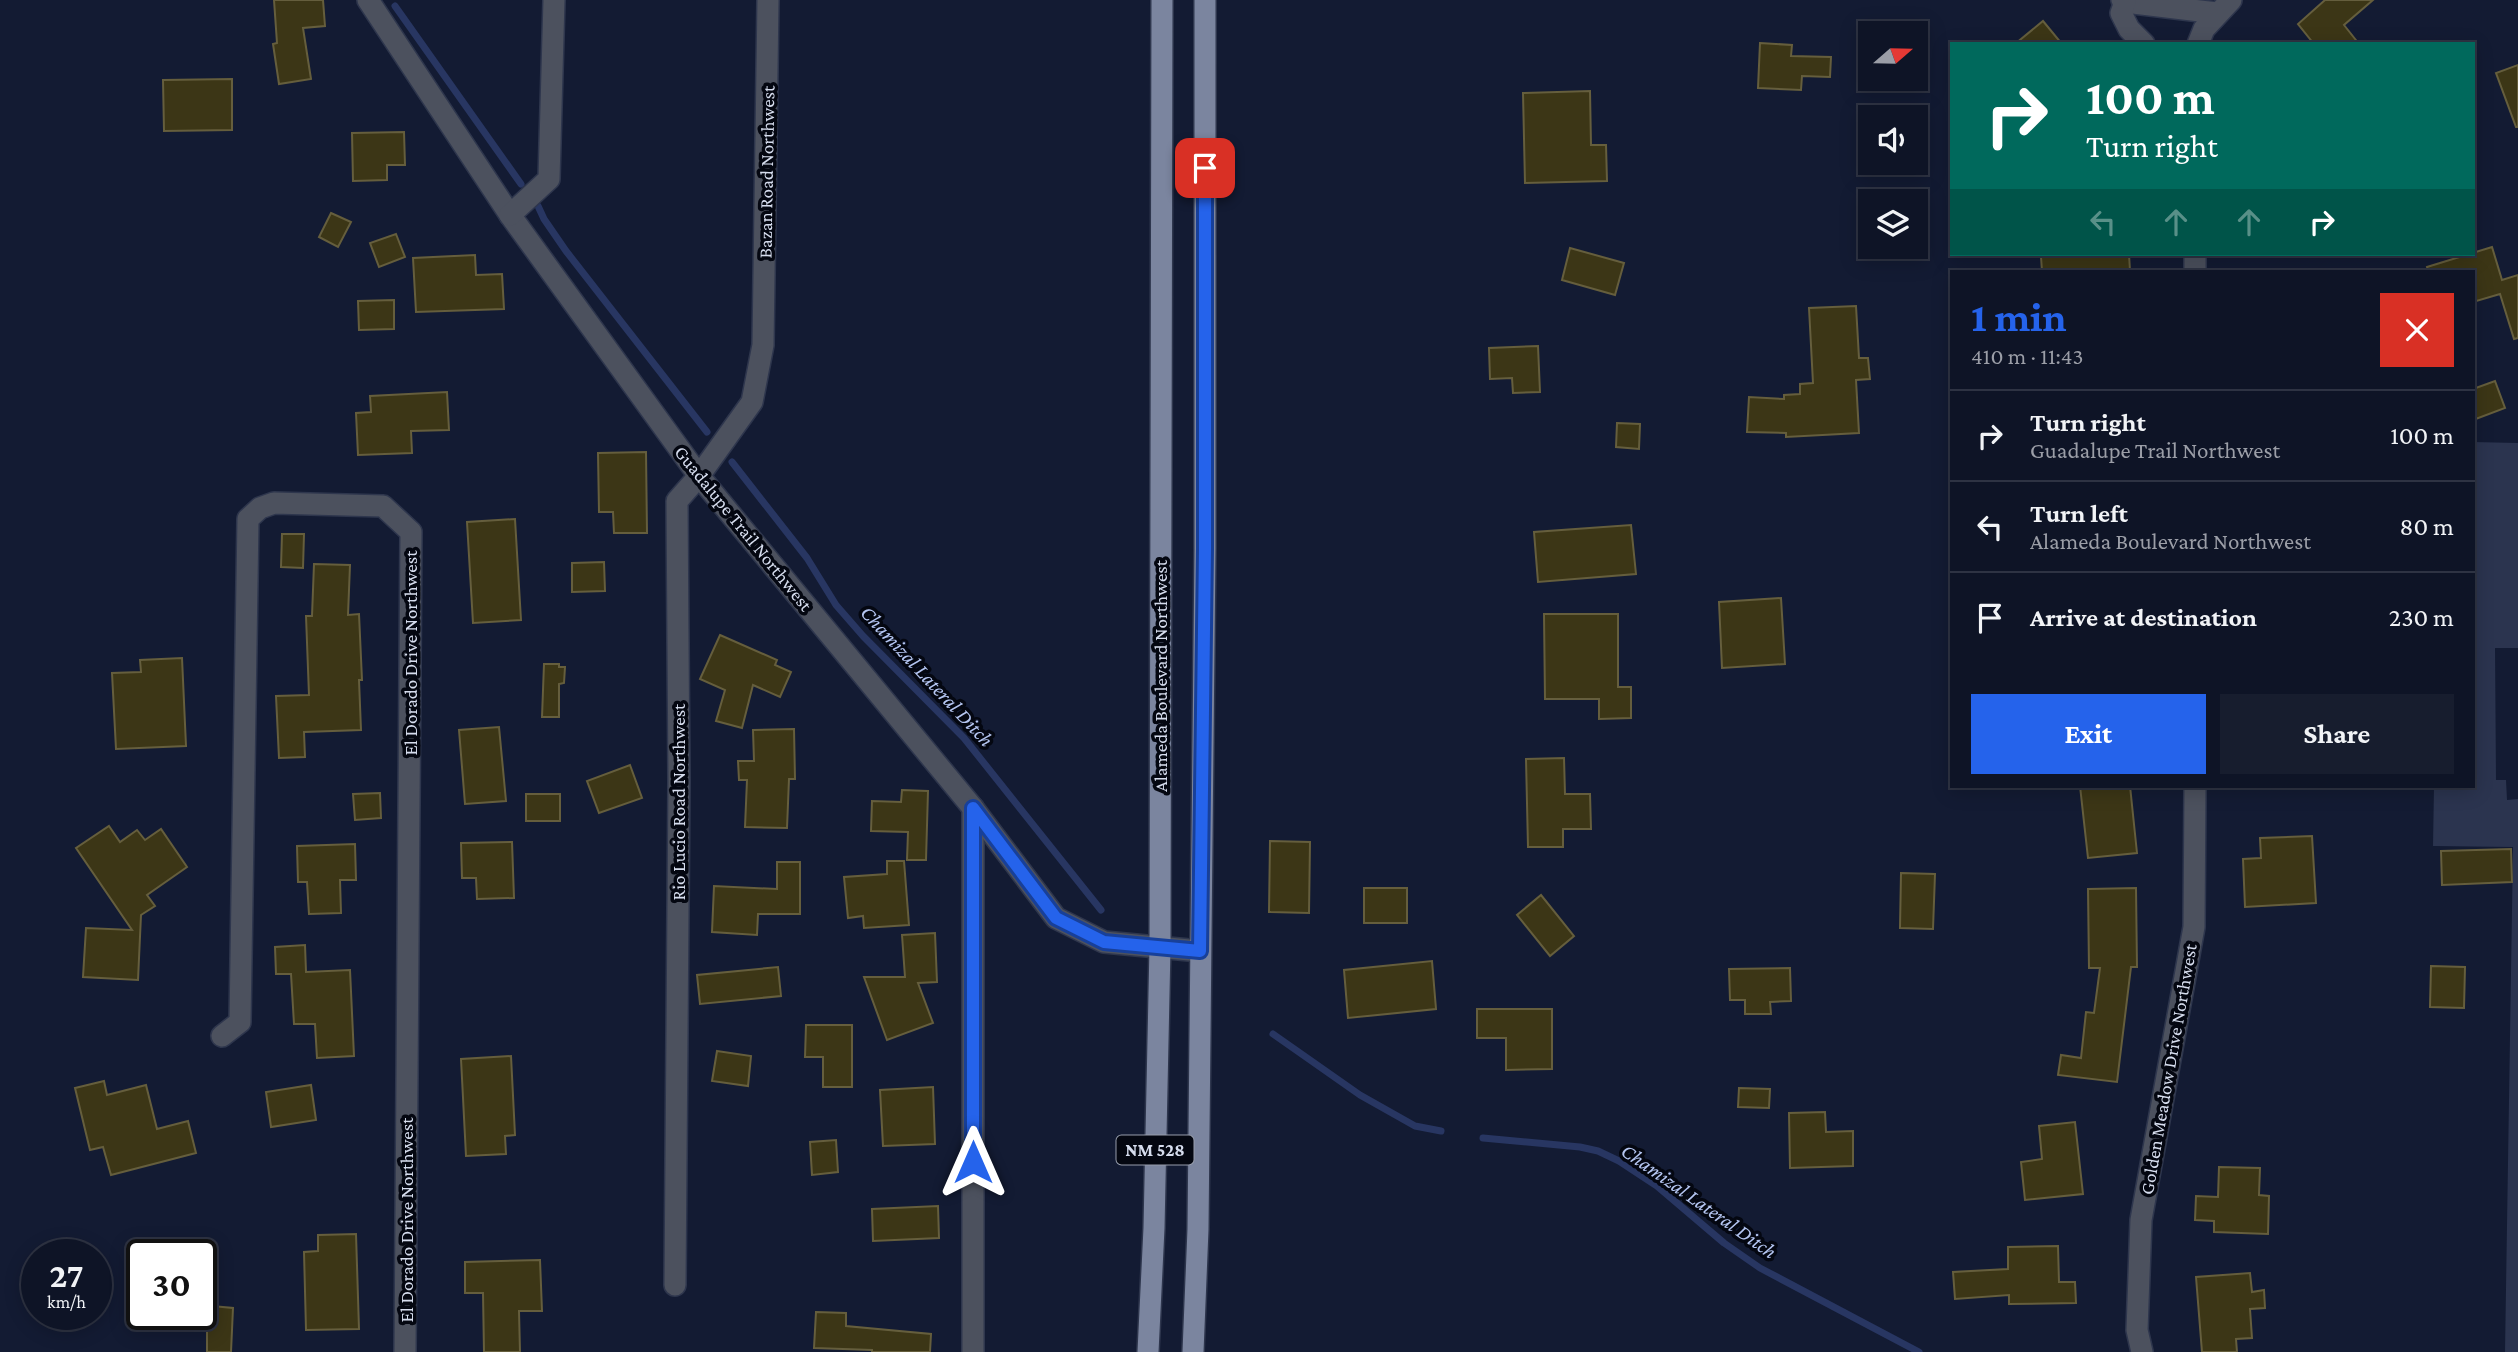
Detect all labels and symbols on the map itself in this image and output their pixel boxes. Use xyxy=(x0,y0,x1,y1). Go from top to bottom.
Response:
north arrow xyxy=(1858,21,1928,91)
street label: Bazan Road Northwest xyxy=(754,85,779,259)
pin xyxy=(1175,138,1235,198)
street label: Guadalupe Trail Northwest xyxy=(670,441,817,616)
street label: El Dorado Drive Northwest xyxy=(400,550,421,755)
street label: Alameda Boulevard Northwest xyxy=(1150,559,1171,792)
water label: Chamizal Lateral Ditch xyxy=(855,601,999,751)
street label: Rio Lucio Road Northwest xyxy=(668,703,689,900)
street label: Golden Meadow Drive Northwest xyxy=(2136,941,2201,1196)
street label: El Dorado Drive Northwest xyxy=(396,1117,417,1322)
position arrow xyxy=(936,1125,1010,1199)
road number: NM 528 xyxy=(1116,1135,1194,1164)
water label: Chamizal Lateral Ditch xyxy=(1617,1138,1781,1264)
speed limit sign: 30 xyxy=(126,1239,217,1330)

